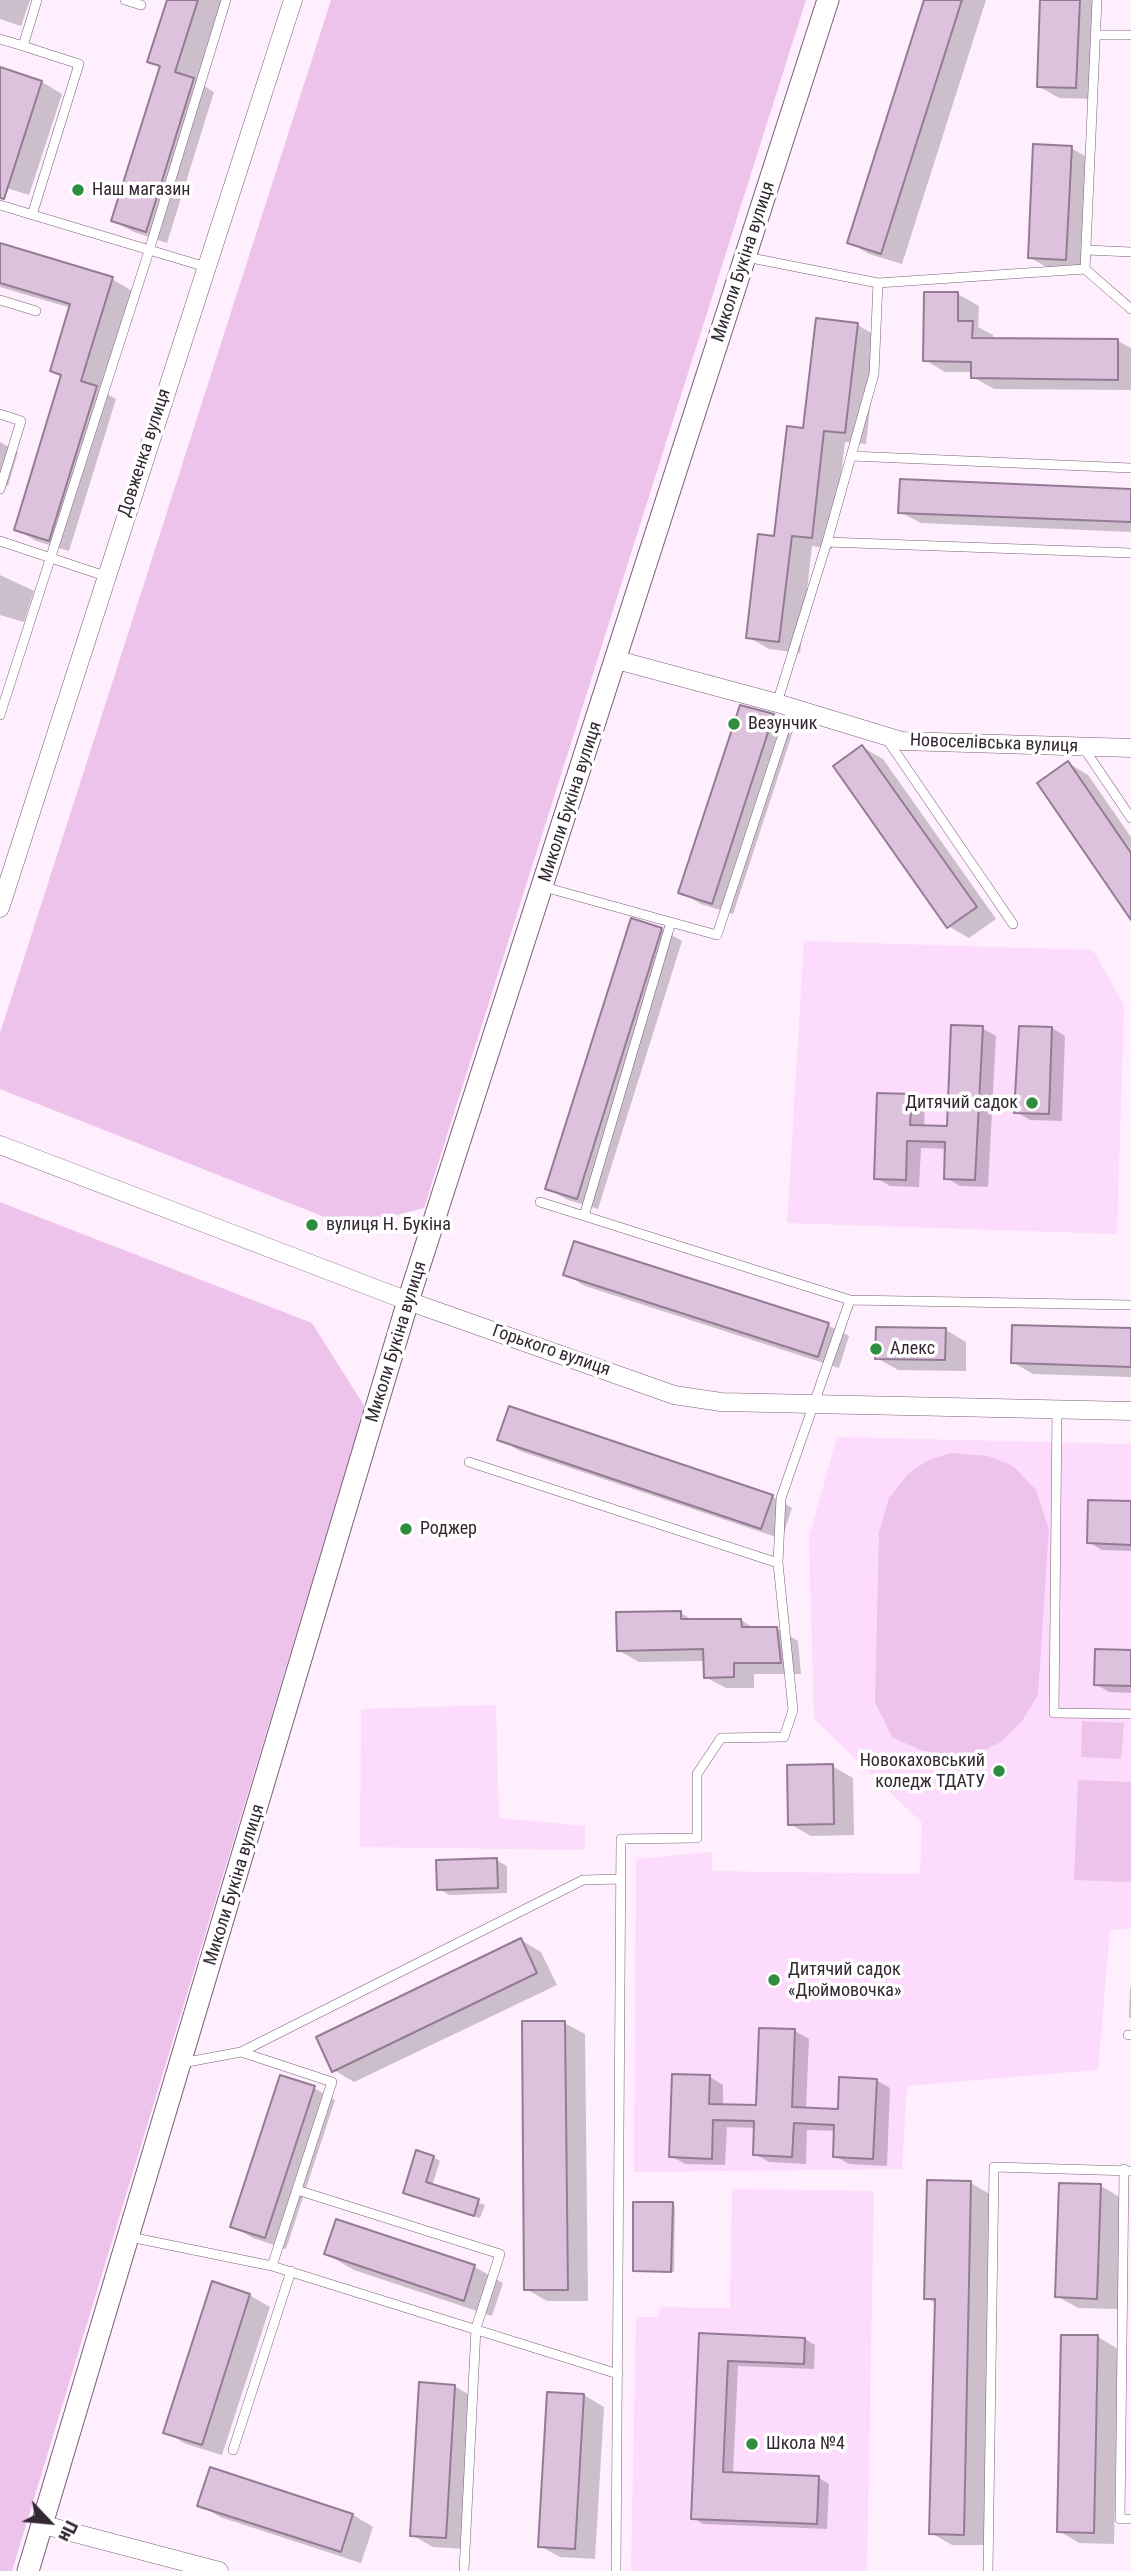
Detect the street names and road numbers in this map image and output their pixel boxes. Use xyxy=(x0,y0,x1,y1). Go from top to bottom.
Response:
street label: Миколи Букіна вулиця xyxy=(708,179,780,345)
street label: Довженка вулиця xyxy=(114,386,176,520)
street label: Миколи Букіна вулиця xyxy=(535,719,607,885)
street label: Новоселівська вулиця xyxy=(909,730,1079,758)
street label: Миколи Букіна вулиця xyxy=(362,1259,432,1425)
street label: Горького вулиця xyxy=(489,1321,613,1381)
street label: Миколи Букіна вулиця xyxy=(200,1802,270,1968)

